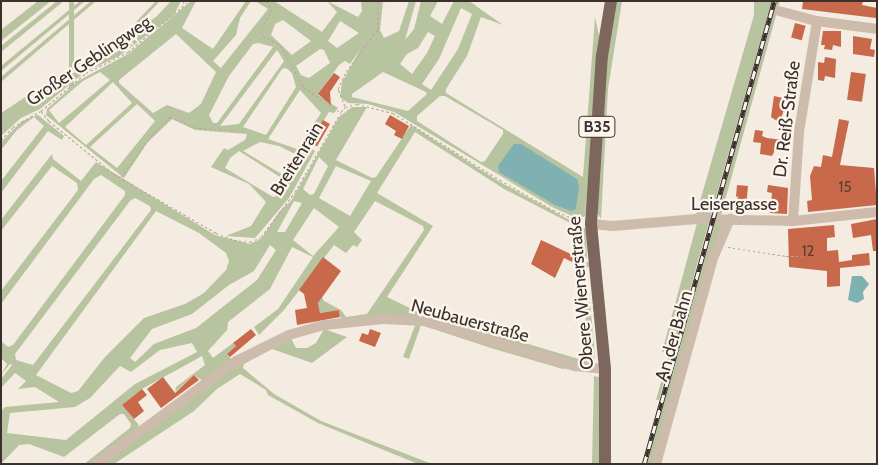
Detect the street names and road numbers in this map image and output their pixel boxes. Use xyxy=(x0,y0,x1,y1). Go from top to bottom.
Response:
street label: Großer Geblingweg xyxy=(22,11,156,111)
street label: Dr. Reiß-Straße xyxy=(769,59,805,179)
road number: B35 xyxy=(578,114,616,140)
street label: Breitenrain xyxy=(266,118,328,200)
street label: Leisergasse xyxy=(691,193,777,215)
street label: Obere Wienerstraße xyxy=(564,215,598,371)
street label: An der Bahn xyxy=(651,288,697,384)
street label: Neubauerstraße xyxy=(409,295,531,347)

